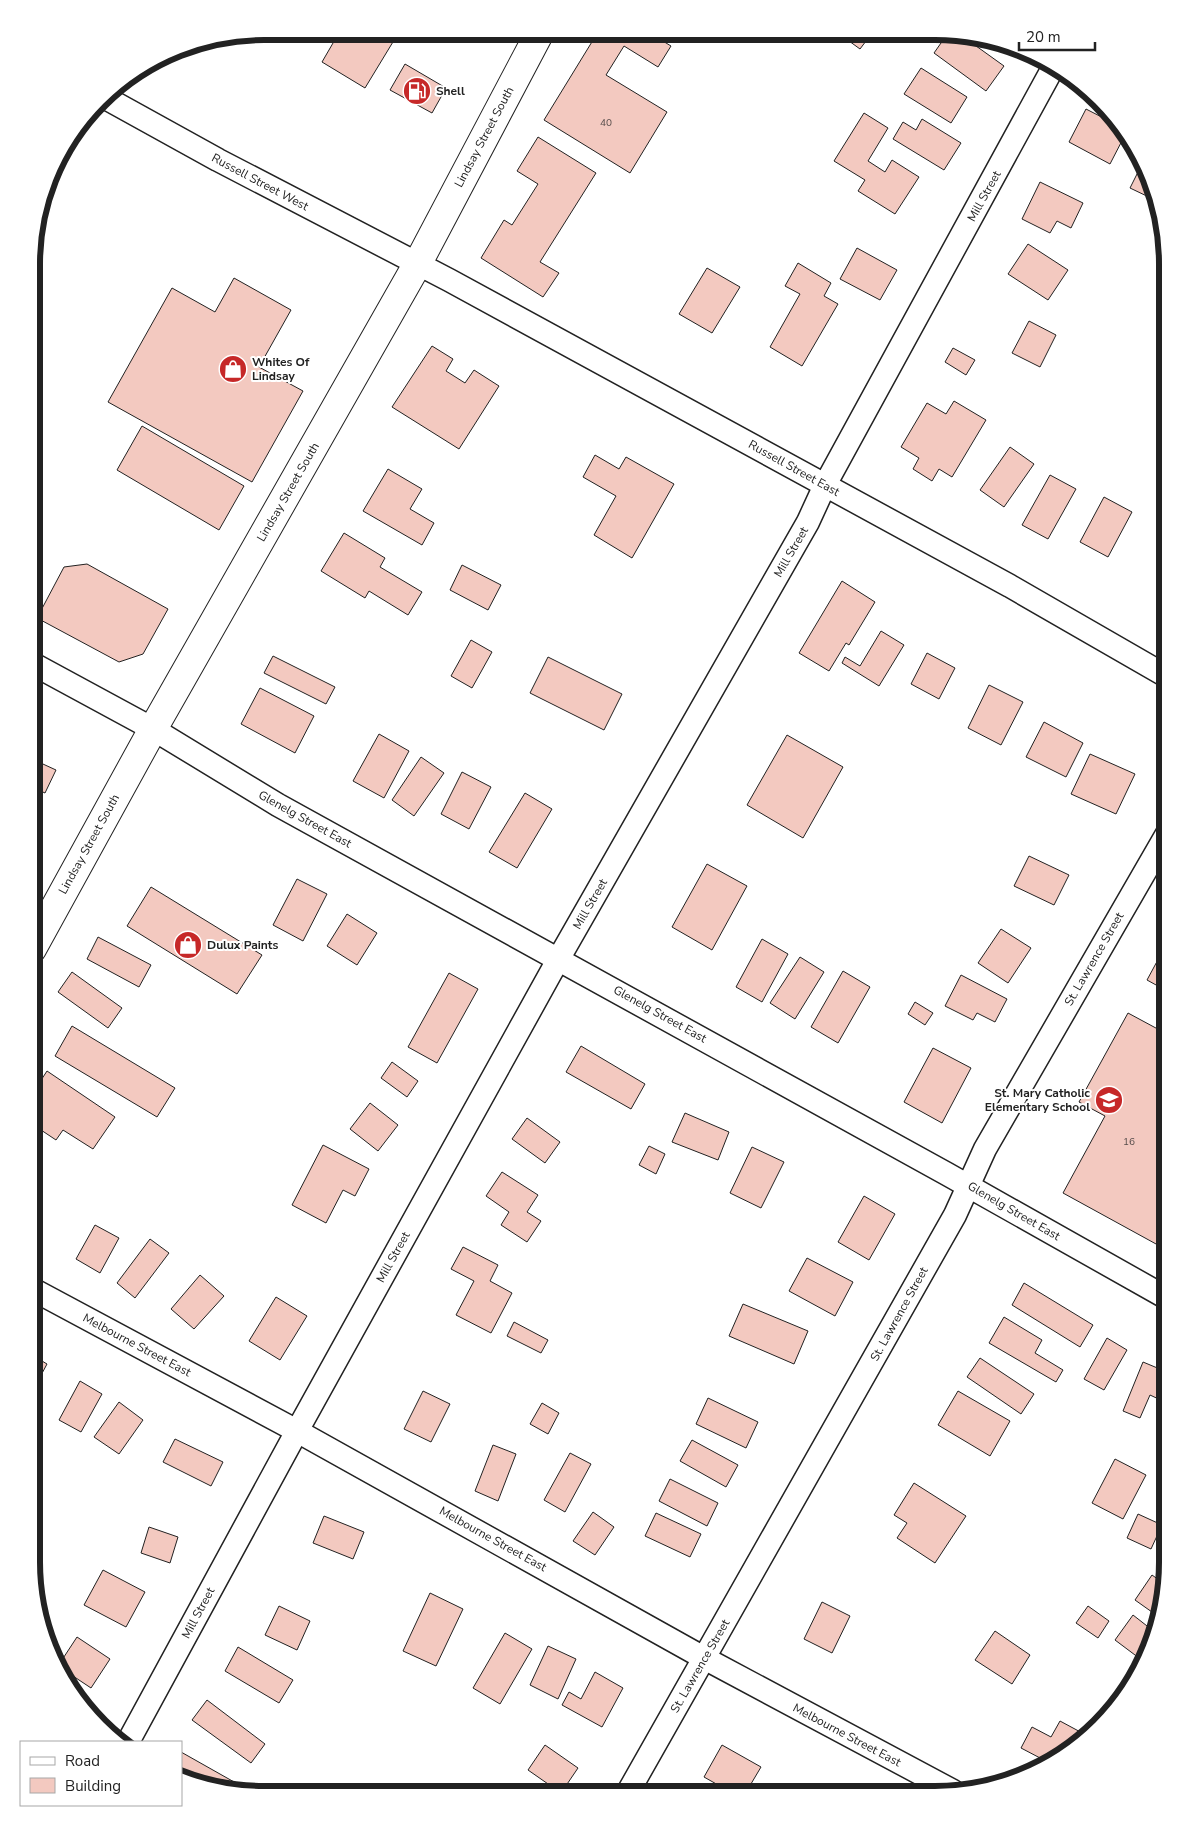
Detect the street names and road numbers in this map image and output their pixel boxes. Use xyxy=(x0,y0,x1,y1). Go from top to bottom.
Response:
street label: Lindsay Street South xyxy=(451,84,517,190)
street label: Russell Street West xyxy=(209,150,312,215)
street label: Mill Street xyxy=(963,167,1005,224)
street label: Russell Street East xyxy=(746,436,843,500)
street label: Lindsay Street South xyxy=(253,439,323,545)
street label: Mill Street xyxy=(770,523,812,580)
street label: Glenelg Street East xyxy=(255,787,355,852)
street label: Lindsay Street South xyxy=(55,791,123,897)
street label: Mill Street xyxy=(569,875,611,932)
street label: St. Lawrence Street xyxy=(1061,909,1128,1009)
street label: Glenelg Street East xyxy=(610,982,710,1047)
street label: Glenelg Street East xyxy=(965,1178,1064,1244)
street label: Mill Street xyxy=(372,1228,414,1285)
street label: St. Lawrence Street xyxy=(866,1263,932,1364)
street label: Melbourne Street East xyxy=(80,1310,195,1381)
street label: Melbourne Street East xyxy=(437,1503,550,1576)
street label: Mill Street xyxy=(178,1584,219,1641)
street label: St. Lawrence Street xyxy=(667,1616,734,1716)
street label: Melbourne Street East xyxy=(790,1700,905,1771)

